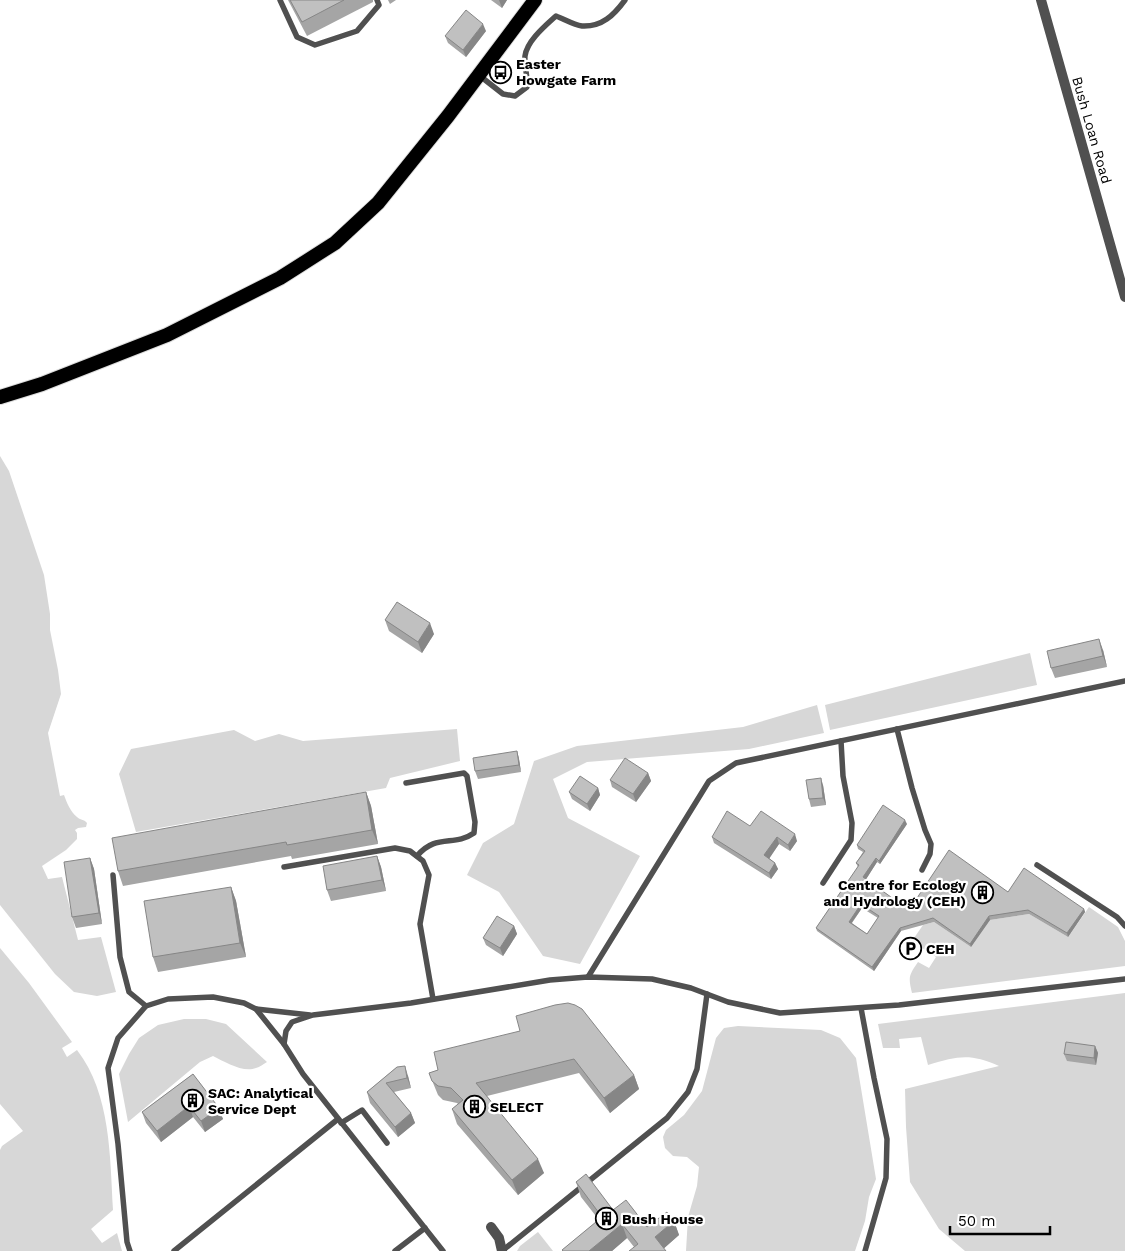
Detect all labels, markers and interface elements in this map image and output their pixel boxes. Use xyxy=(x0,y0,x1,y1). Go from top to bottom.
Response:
place label: Easter Howgate Farm xyxy=(516,56,616,88)
bus stop icon: Easter Howgate Farm xyxy=(488,60,512,84)
street label: Bush Loan Road xyxy=(1069,75,1115,185)
place label: Centre for Ecology and Hydrology (CEH) xyxy=(823,877,966,909)
building icon: Centre for Ecology and Hydrology (CEH) xyxy=(970,881,994,905)
parking icon: CEH xyxy=(898,937,922,961)
place label: CEH xyxy=(926,941,955,957)
place label: SAC: Analytical Service Dept xyxy=(208,1085,314,1117)
building icon: SAC: Analytical Service Dept xyxy=(180,1089,204,1113)
building icon: SELECT xyxy=(462,1095,486,1119)
place label: SELECT xyxy=(490,1099,544,1115)
scale bar xyxy=(950,1204,1050,1236)
building icon: Bush House xyxy=(594,1207,618,1231)
place label: Bush House xyxy=(622,1211,703,1227)
text: 50 m xyxy=(958,1212,995,1230)

